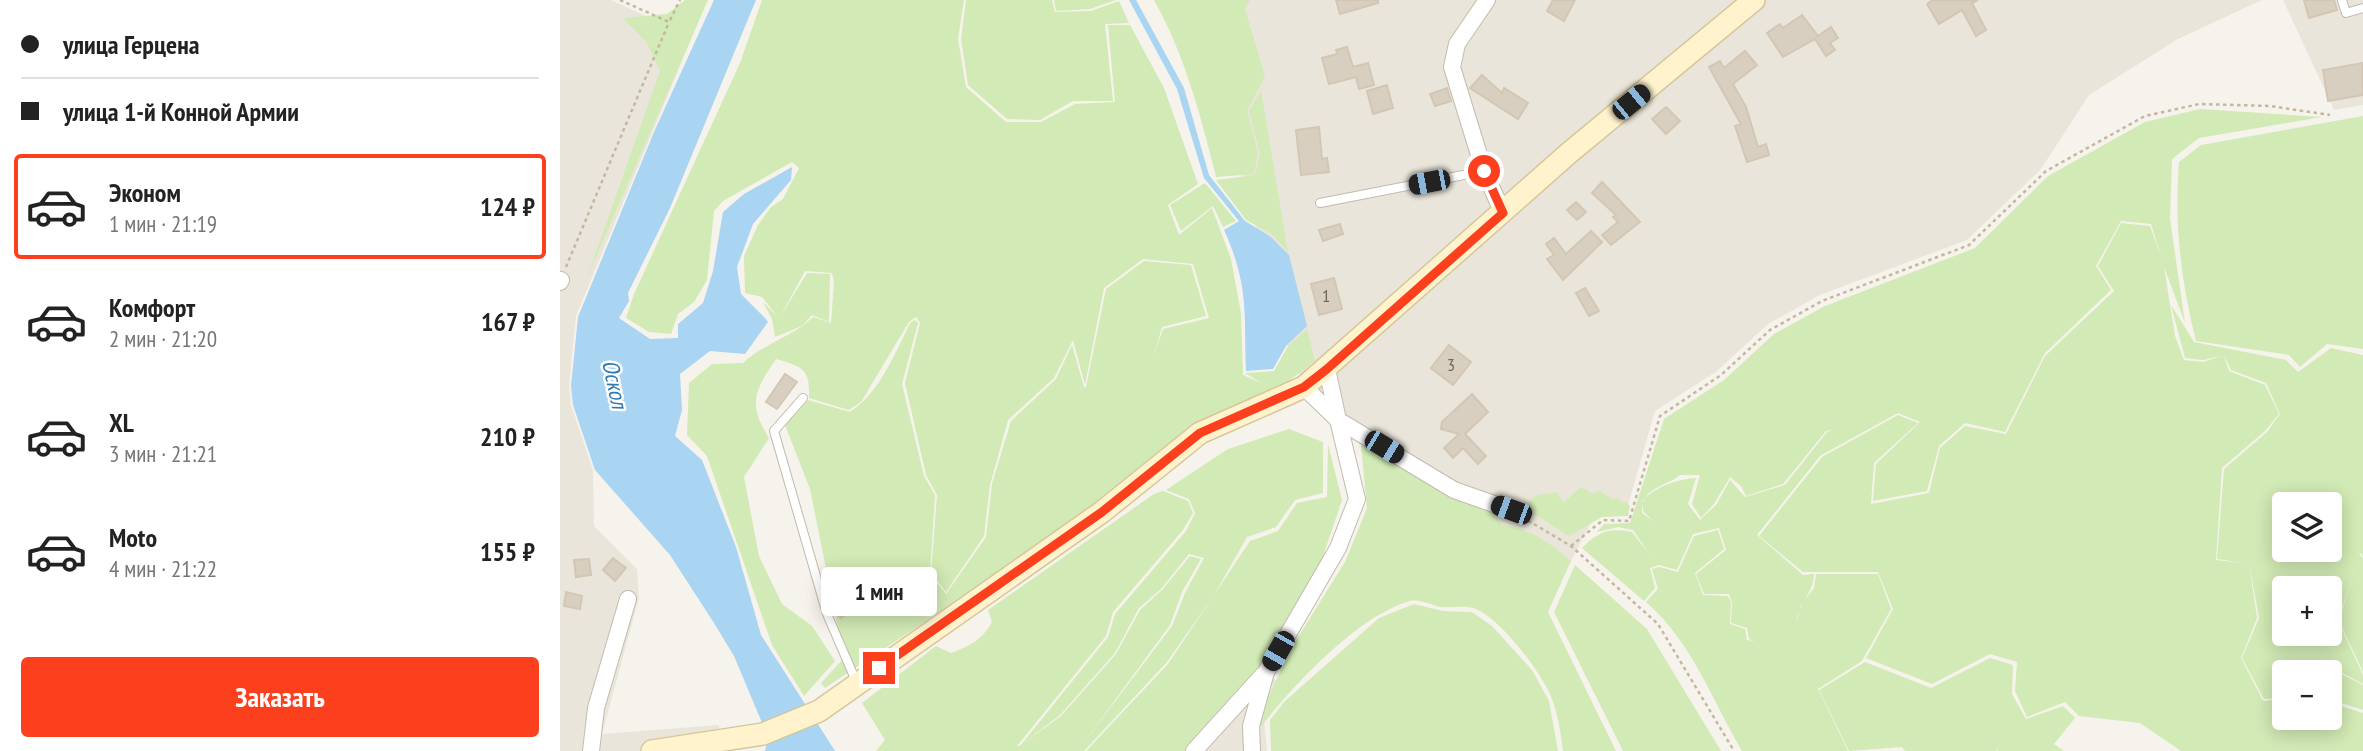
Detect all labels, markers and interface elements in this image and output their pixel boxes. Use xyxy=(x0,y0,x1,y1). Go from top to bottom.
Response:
text: улица Герцена xyxy=(63,28,199,61)
car xyxy=(1609,81,1654,123)
text: улица 1-й Конной Армии xyxy=(63,95,299,128)
route start xyxy=(1468,155,1500,187)
car xyxy=(1407,168,1452,196)
icon: car xyxy=(25,175,88,238)
text: Эконом xyxy=(109,176,181,209)
text: 124 ₽ xyxy=(480,190,535,223)
text: 1 мин · 21:19 xyxy=(109,209,217,238)
house number: 1 xyxy=(1322,284,1330,307)
icon: car xyxy=(25,290,88,353)
text: Комфорт xyxy=(109,291,195,324)
text: 167 ₽ xyxy=(481,305,535,338)
text: 2 мин · 21:20 xyxy=(109,324,217,353)
house number: 3 xyxy=(1447,353,1455,376)
water label: Оскол xyxy=(596,357,635,412)
icon: car xyxy=(25,405,88,468)
text: XL xyxy=(109,406,134,439)
text: 210 ₽ xyxy=(480,420,535,453)
car xyxy=(1361,427,1408,467)
text: 3 мин · 21:21 xyxy=(109,439,217,468)
map controls xyxy=(2272,492,2342,730)
button: layers xyxy=(2272,492,2342,562)
car xyxy=(1488,493,1535,527)
icon: car xyxy=(25,520,88,583)
text: Moto xyxy=(109,521,157,554)
text: 155 ₽ xyxy=(480,535,535,568)
text: 4 мин · 21:22 xyxy=(109,554,217,583)
callout: 1 мин xyxy=(821,566,937,616)
button: + xyxy=(2272,576,2342,646)
text: 1 мин xyxy=(854,577,904,606)
car xyxy=(1259,628,1298,674)
route end xyxy=(863,652,895,684)
button: Заказать xyxy=(21,657,539,737)
button: − xyxy=(2272,660,2342,730)

